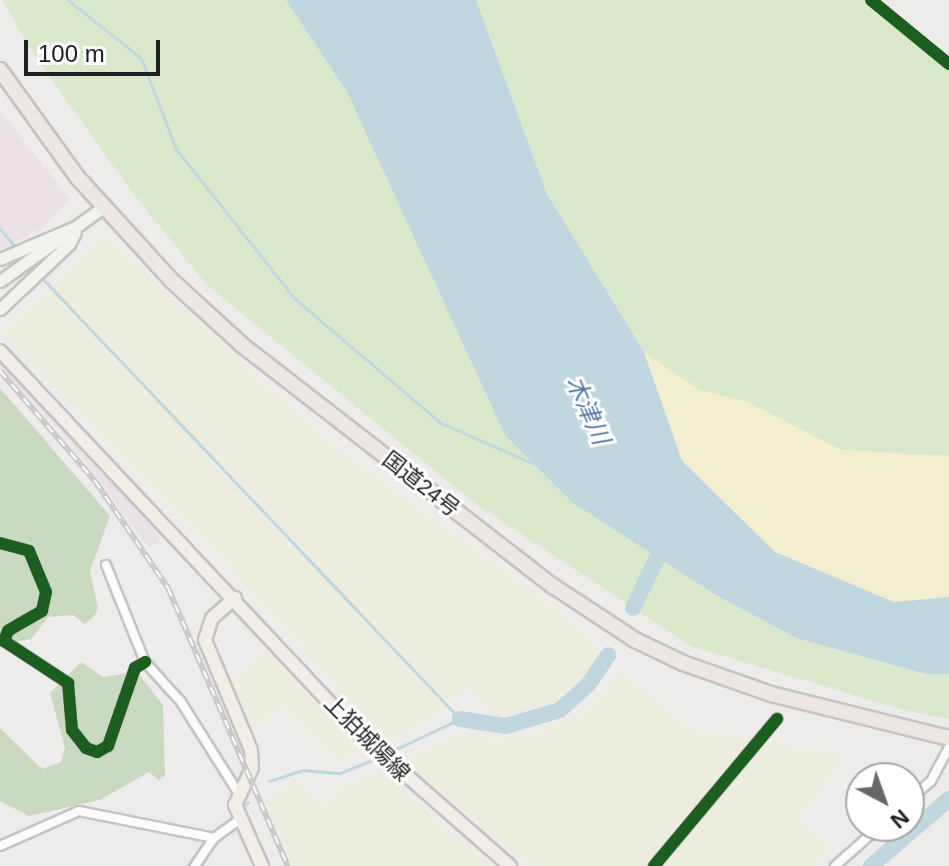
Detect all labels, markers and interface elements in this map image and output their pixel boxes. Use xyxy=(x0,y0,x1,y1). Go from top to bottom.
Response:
scale bar xyxy=(28,24,164,74)
text: 100 m xyxy=(38,40,105,67)
water label: 木津川 xyxy=(560,371,616,449)
street label: 国道24号 xyxy=(377,446,465,522)
street label: 上狛城陽線 xyxy=(319,690,415,786)
north arrow xyxy=(845,762,925,842)
text: N xyxy=(886,804,914,834)

